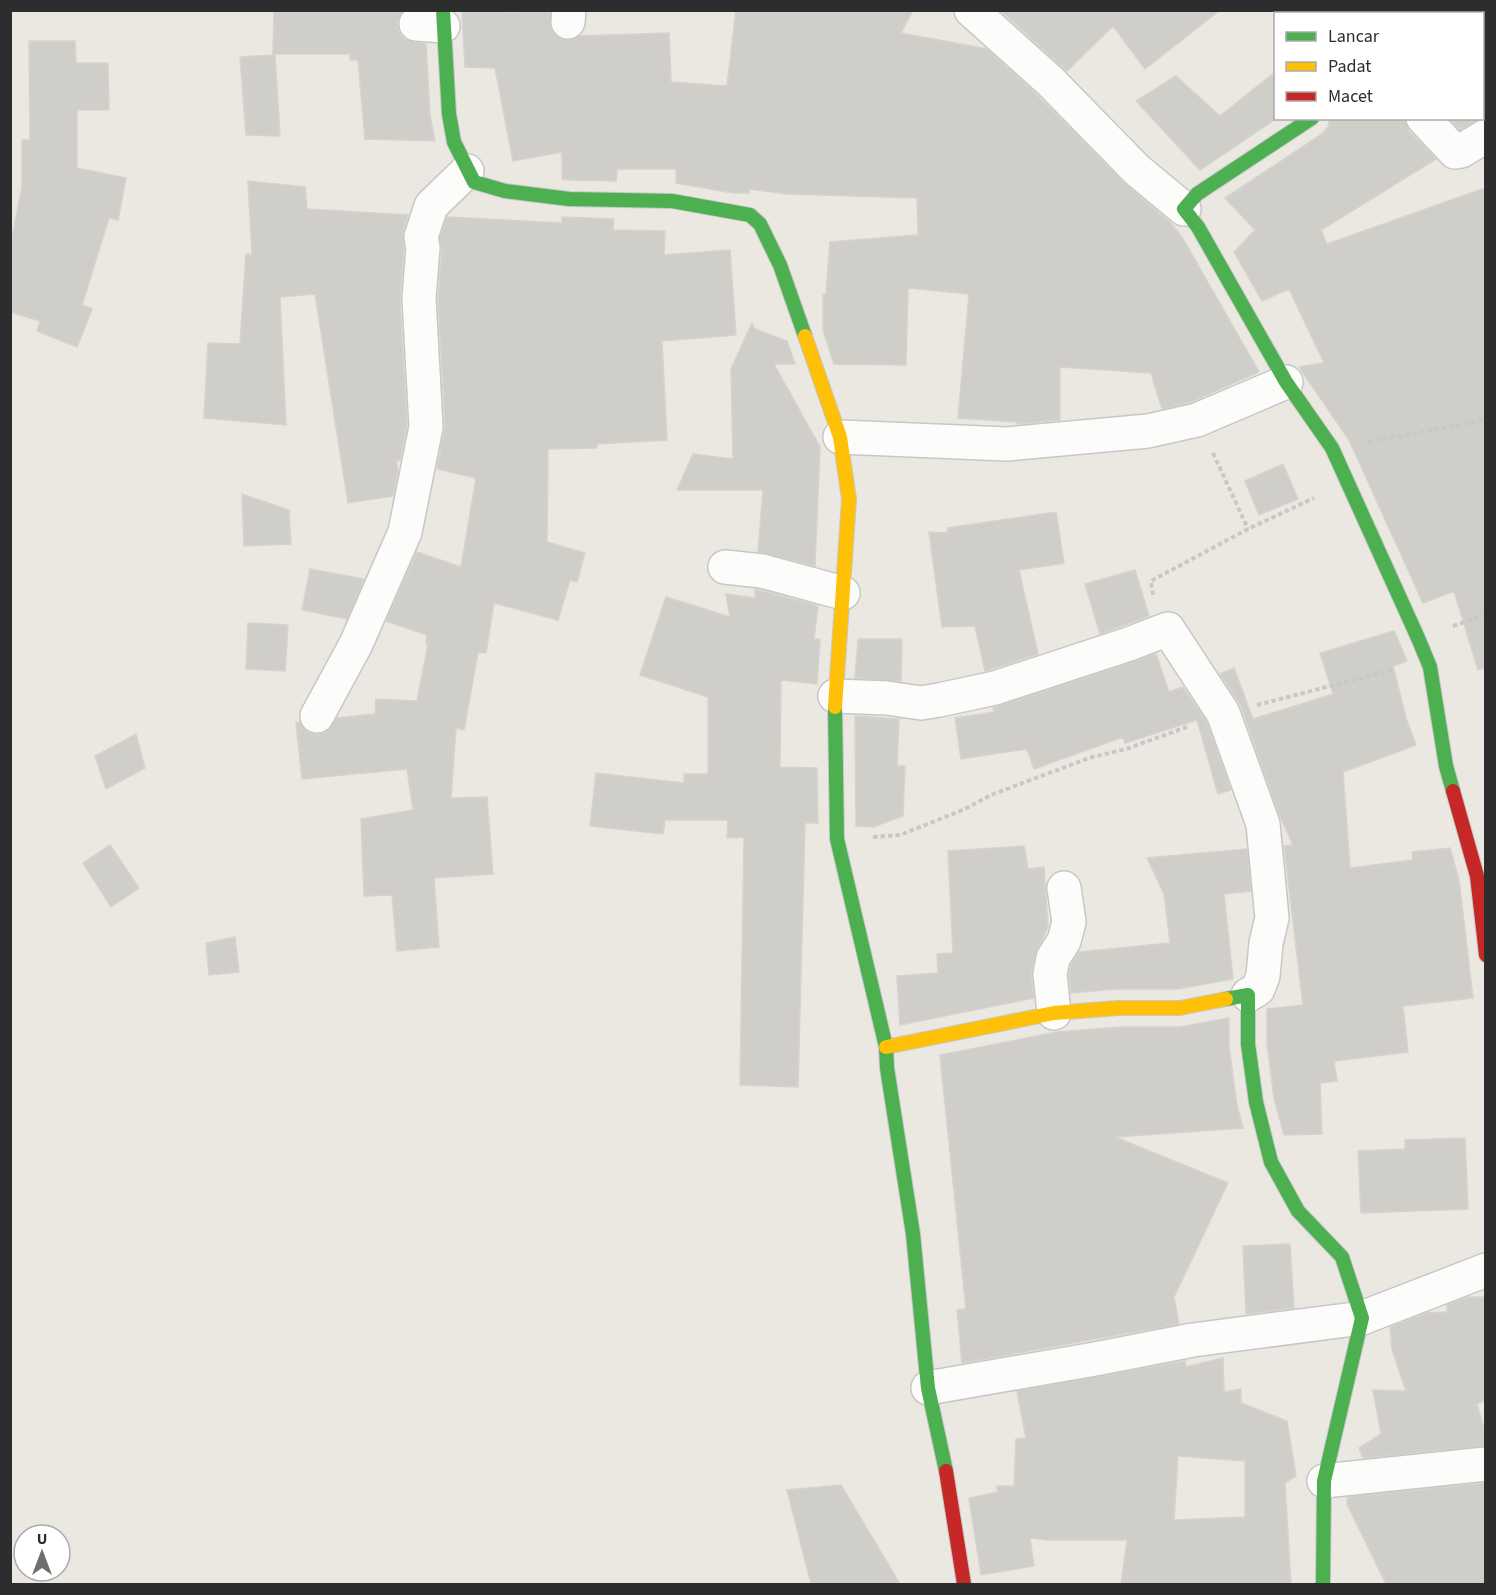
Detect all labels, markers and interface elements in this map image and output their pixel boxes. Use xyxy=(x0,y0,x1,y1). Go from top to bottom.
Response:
legend xyxy=(1274,12,1484,120)
text: Lancar xyxy=(1328,24,1380,49)
text: Padat xyxy=(1328,54,1371,79)
text: Macet xyxy=(1328,84,1373,109)
north arrow xyxy=(12,1523,72,1583)
text: U xyxy=(37,1528,47,1550)

